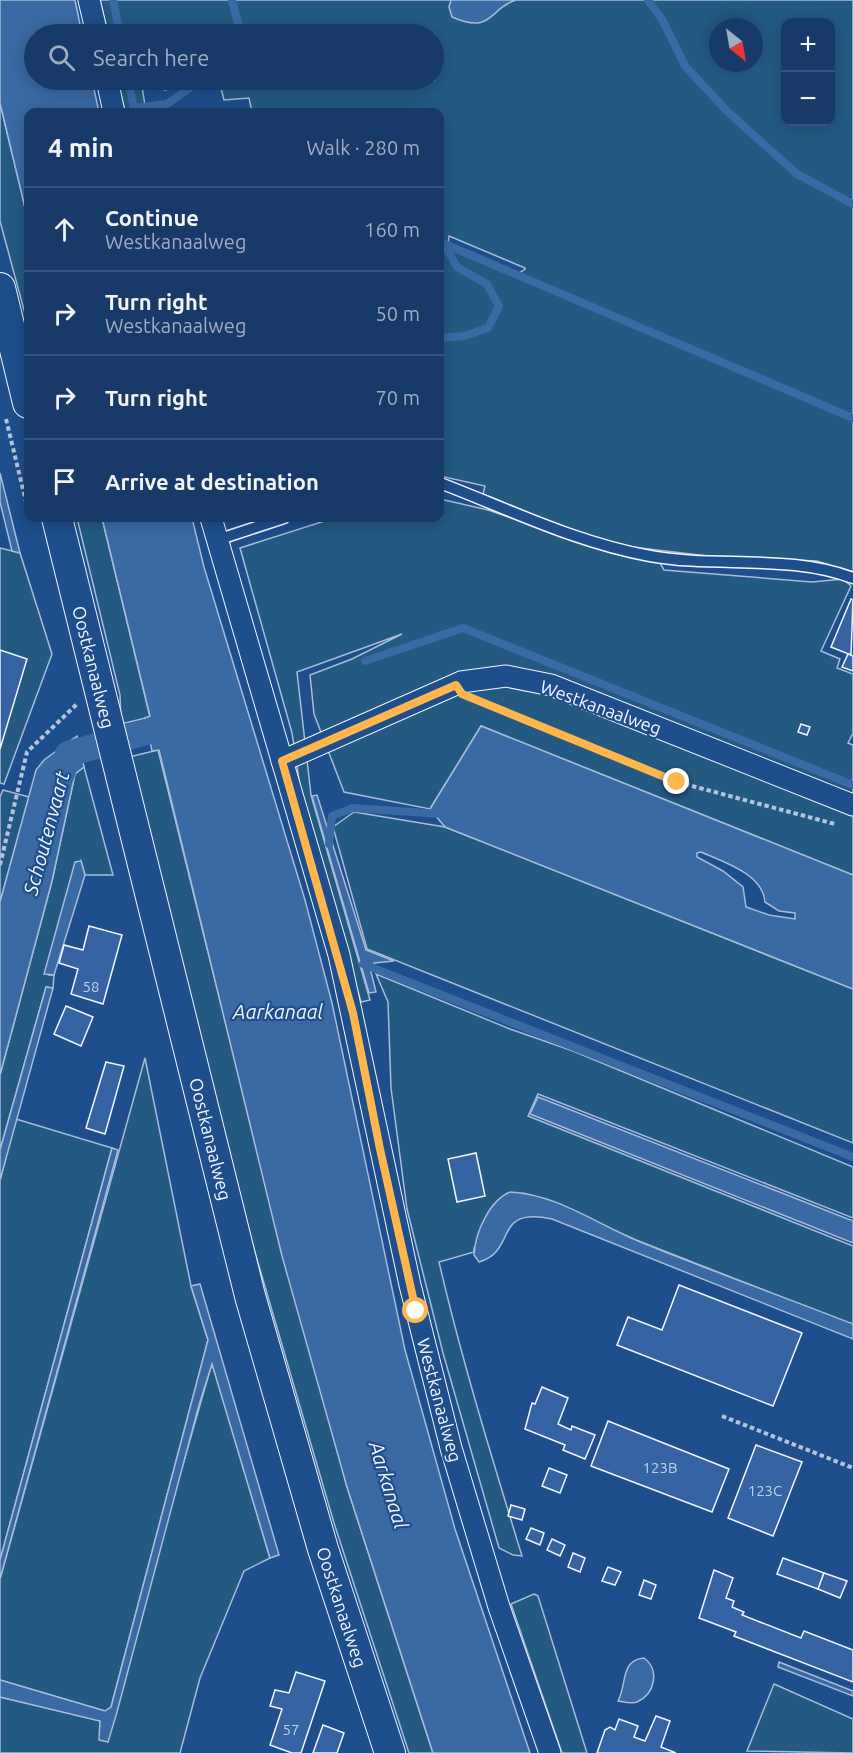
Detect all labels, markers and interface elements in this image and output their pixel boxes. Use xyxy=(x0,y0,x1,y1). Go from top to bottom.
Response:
north arrow xyxy=(709,18,763,72)
map controls xyxy=(781,18,835,126)
button: + xyxy=(781,18,835,72)
search box xyxy=(24,24,444,90)
icon: search xyxy=(45,41,78,74)
text: Search here xyxy=(93,45,209,70)
button: − xyxy=(781,72,835,126)
text: 4 min xyxy=(48,133,114,162)
text: Walk · 280 m xyxy=(307,136,420,159)
text: Continue xyxy=(105,205,199,230)
icon: ahead xyxy=(48,213,81,246)
text: 160 m xyxy=(364,218,420,241)
text: Westkanaalweg xyxy=(105,230,246,253)
text: Turn right xyxy=(105,289,207,314)
icon: right xyxy=(48,297,81,330)
text: 50 m xyxy=(376,302,420,325)
text: Westkanaalweg xyxy=(105,314,246,337)
icon: right xyxy=(48,381,81,414)
text: Turn right xyxy=(105,385,207,410)
text: 70 m xyxy=(376,386,420,409)
icon: arrive xyxy=(48,465,81,498)
text: Arrive at destination xyxy=(105,469,319,494)
street label: Oostkanaalweg xyxy=(69,604,119,730)
street label: Westkanaalweg xyxy=(538,676,664,738)
water label: Schoutenvaart xyxy=(18,768,74,899)
route end xyxy=(663,768,689,794)
house number: 58 xyxy=(83,978,99,995)
water label: Aarkanaal xyxy=(232,1000,323,1023)
street label: Oostkanaalweg xyxy=(186,1076,236,1202)
route start xyxy=(402,1297,428,1323)
street label: Westkanaalweg xyxy=(414,1336,466,1464)
water label: Aarkanaal xyxy=(365,1438,413,1532)
house number: 123B xyxy=(643,1459,677,1476)
house number: 123C xyxy=(748,1482,782,1499)
street label: Oostkanaalweg xyxy=(313,1544,371,1670)
house number: 57 xyxy=(283,1721,299,1738)

